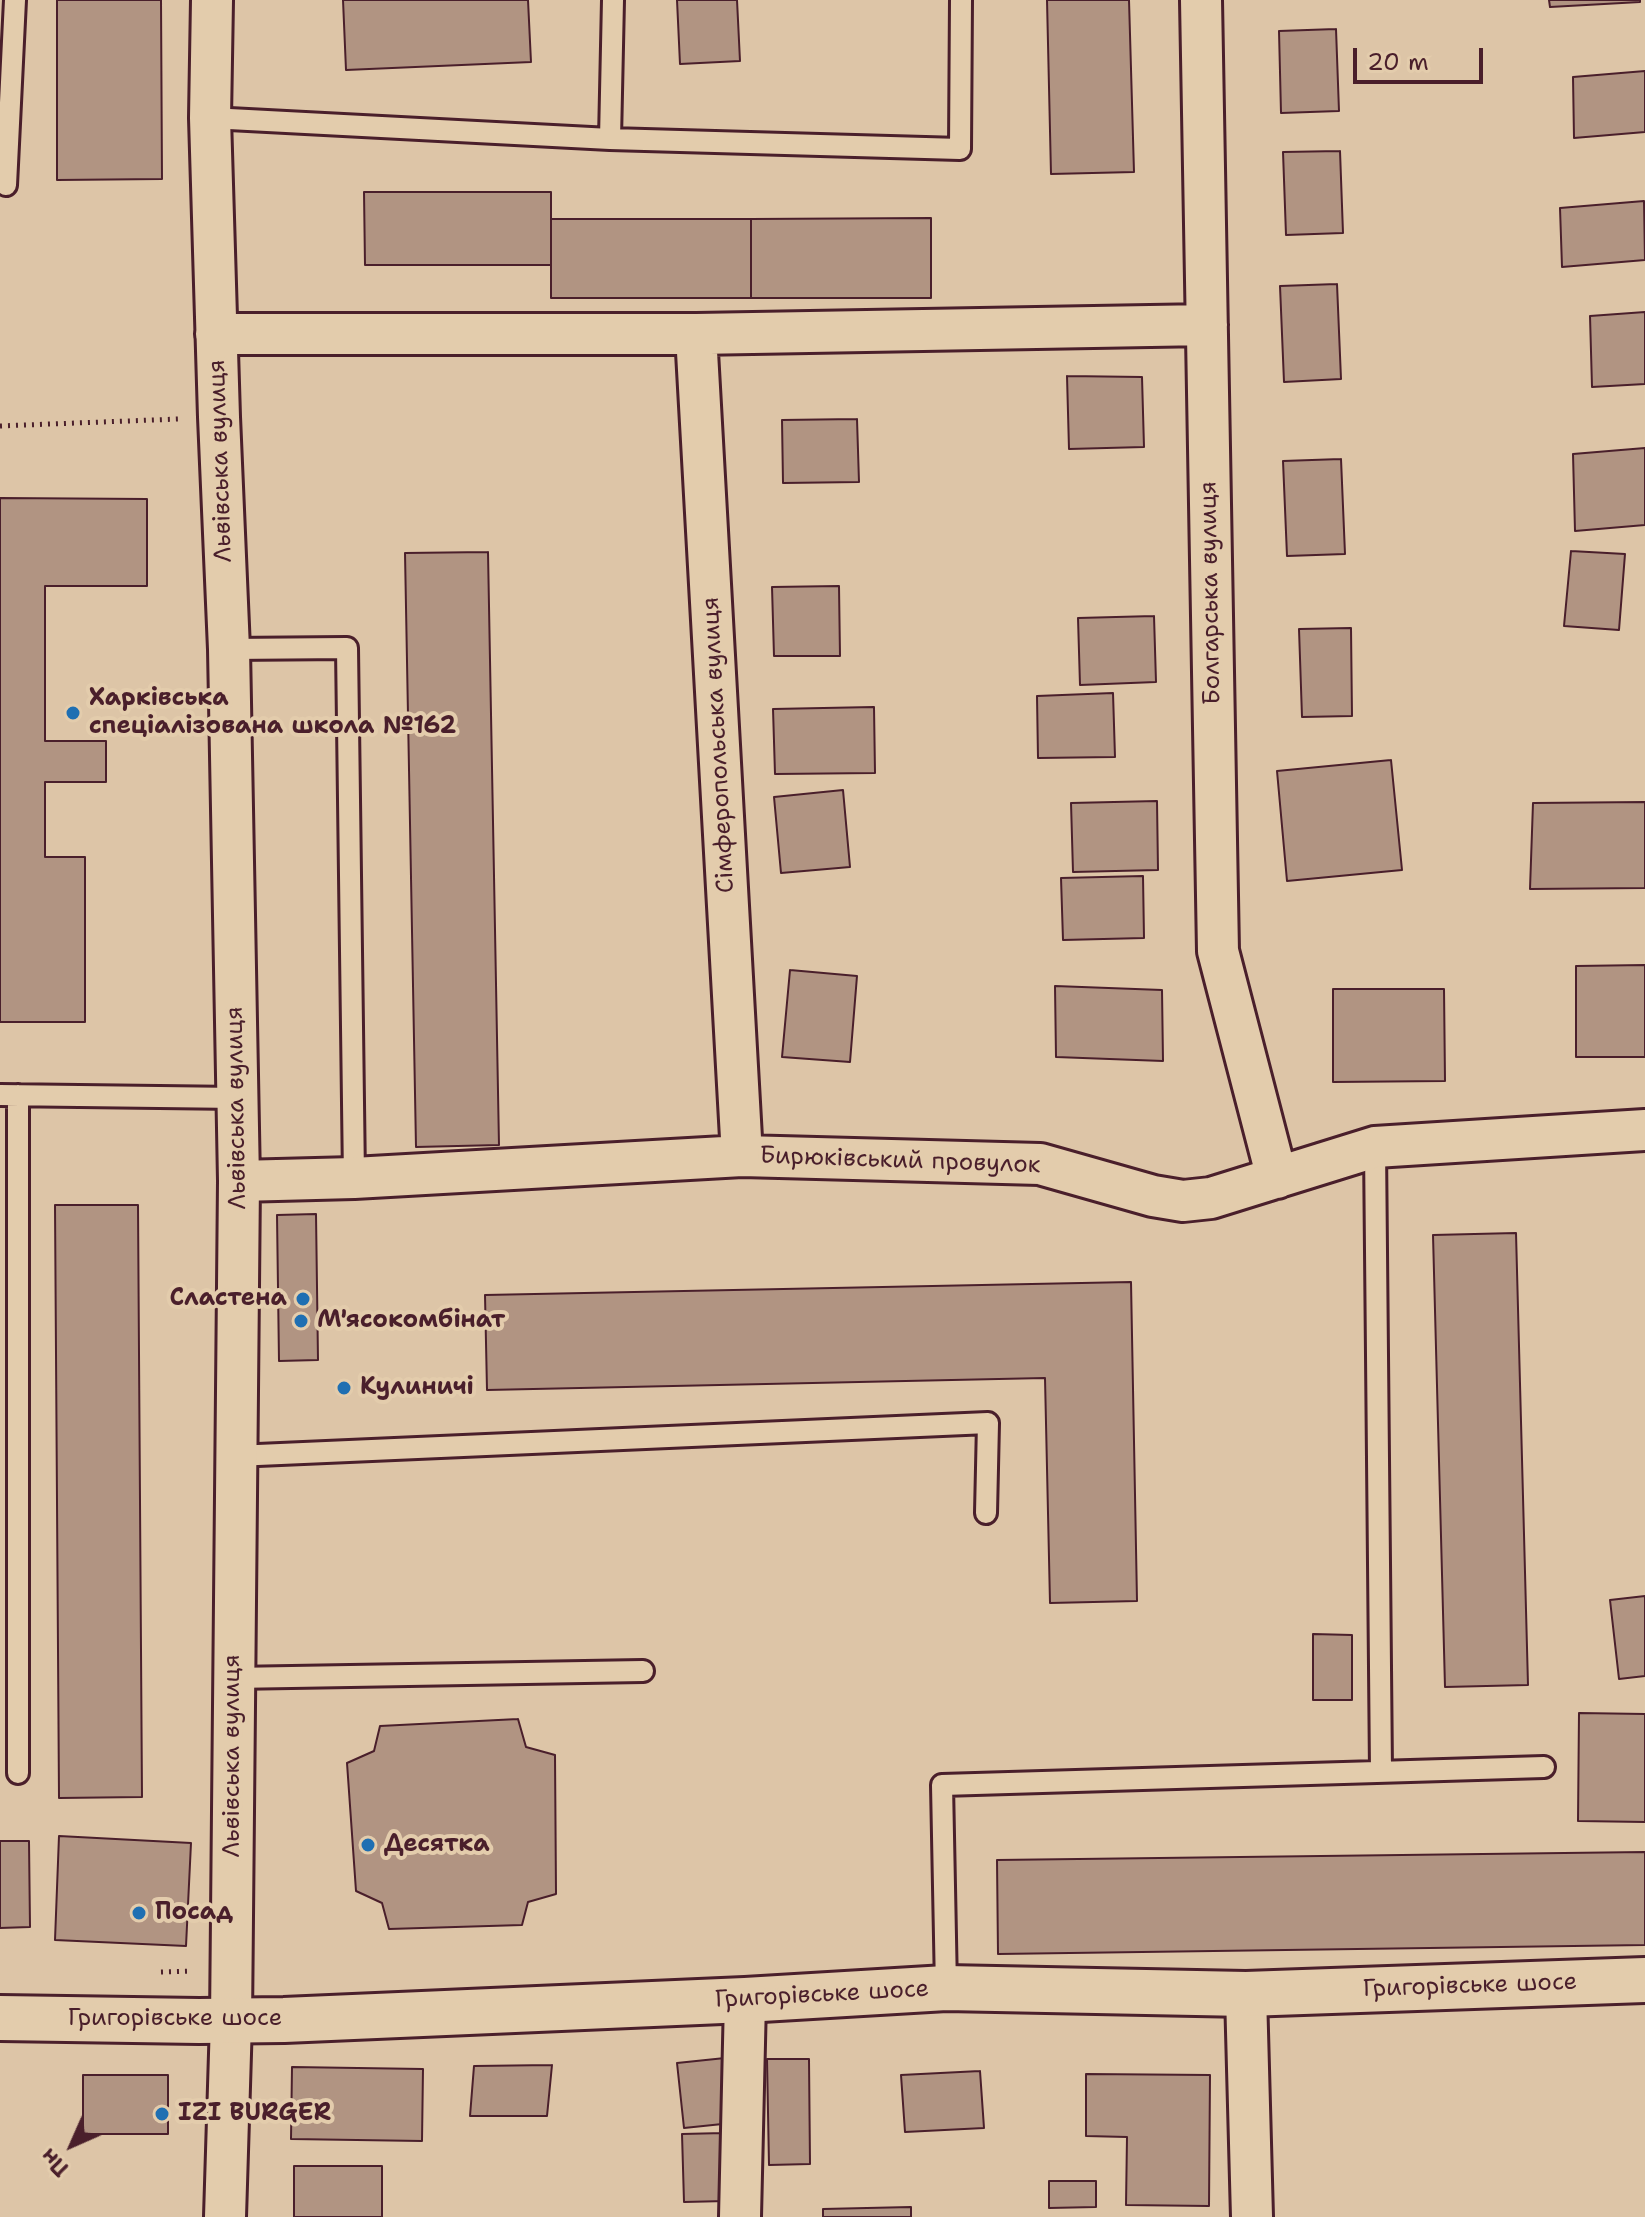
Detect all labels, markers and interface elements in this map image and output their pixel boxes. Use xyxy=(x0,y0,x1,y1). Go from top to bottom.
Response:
scale bar xyxy=(1357,32,1487,82)
text: 20 m xyxy=(1367,46,1429,78)
street label: Львівська вулиця xyxy=(203,359,239,563)
street label: Болгарська вулиця xyxy=(1195,481,1227,705)
street label: Сімферопольська вулиця xyxy=(697,596,741,894)
place label: Харківська спеціалізована школа №162 xyxy=(89,685,456,741)
marker: Харківська спеціалізована школа №162 xyxy=(64,704,82,722)
street label: Львівська вулиця xyxy=(221,1006,253,1210)
street label: Бирюківський провулок xyxy=(759,1142,1041,1180)
place label: Сластена xyxy=(170,1285,287,1313)
marker: Сластена xyxy=(294,1290,312,1308)
place label: М'ясокомбінат xyxy=(317,1307,505,1335)
marker: М'ясокомбінат xyxy=(292,1312,310,1330)
place label: Кулиничі xyxy=(360,1374,474,1402)
marker: Кулиничі xyxy=(335,1379,353,1397)
street label: Львівська вулиця xyxy=(219,1654,247,1858)
place label: Десятка xyxy=(384,1831,490,1859)
marker: Десятка xyxy=(359,1836,377,1854)
place label: Посад xyxy=(155,1899,233,1927)
marker: Посад xyxy=(130,1904,148,1922)
street label: Григорівське шосе xyxy=(1362,1968,1578,2004)
street label: Григорівське шосе xyxy=(714,1975,930,2015)
street label: Григорівське шосе xyxy=(68,2005,282,2033)
place label: IZI BURGER xyxy=(178,2100,331,2128)
north arrow xyxy=(32,2105,112,2185)
marker: IZI BURGER xyxy=(153,2105,171,2123)
text: Пн xyxy=(34,2142,75,2183)

